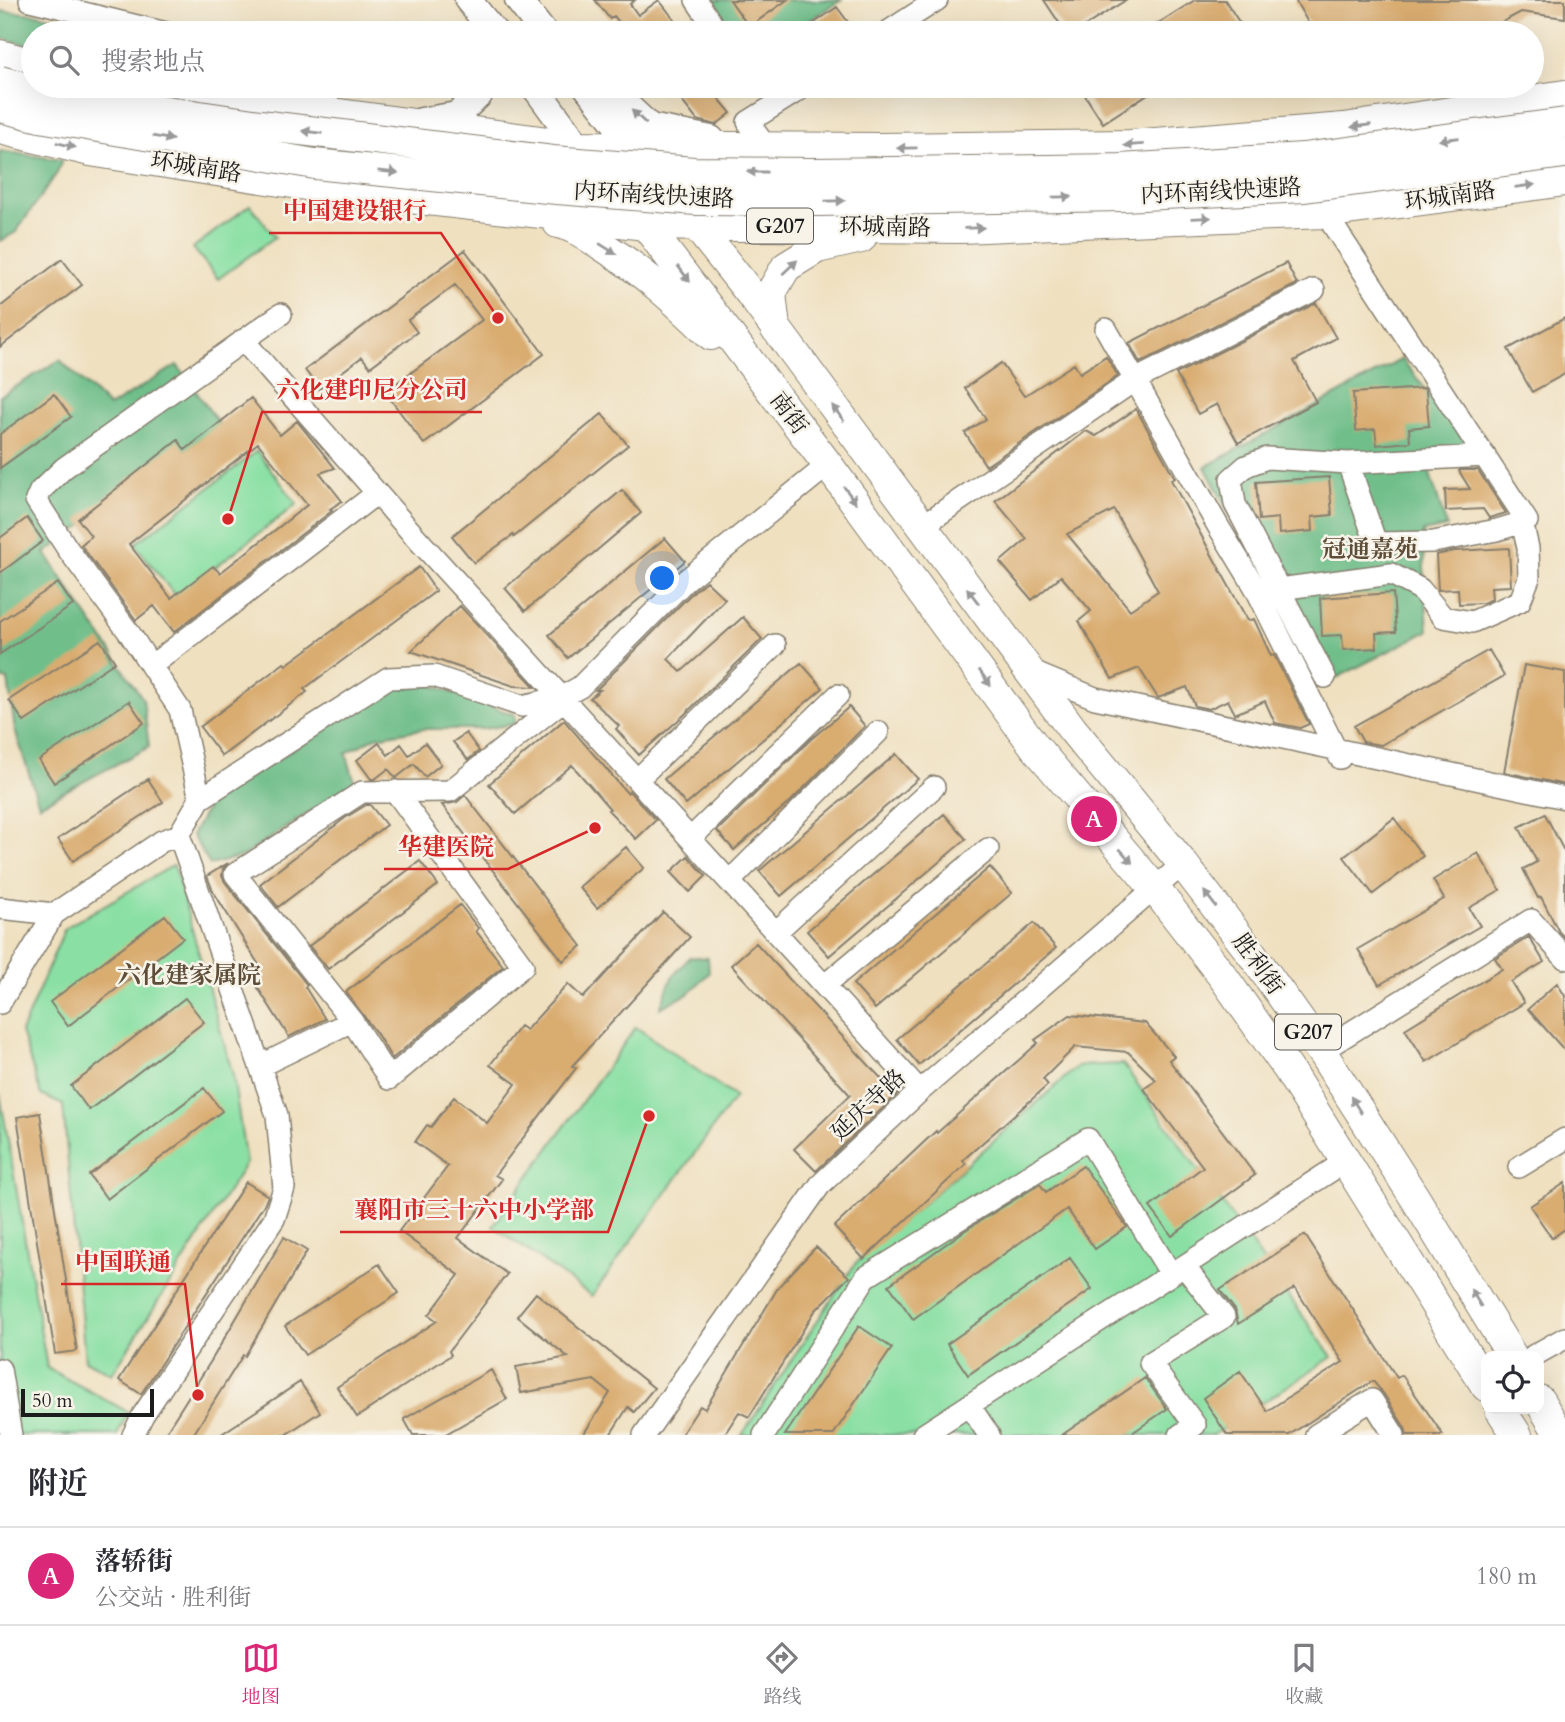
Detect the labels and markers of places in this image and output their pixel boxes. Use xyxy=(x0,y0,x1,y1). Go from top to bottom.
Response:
callout: 中国建设银行 xyxy=(269,188,441,233)
callout: 六化建印尼分公司 xyxy=(262,367,482,412)
pin: A xyxy=(1071,793,1117,845)
callout: 华建医院 xyxy=(384,824,508,869)
callout: 襄阳市三十六中小学部 xyxy=(340,1187,608,1232)
callout: 中国联通 xyxy=(61,1239,185,1284)

